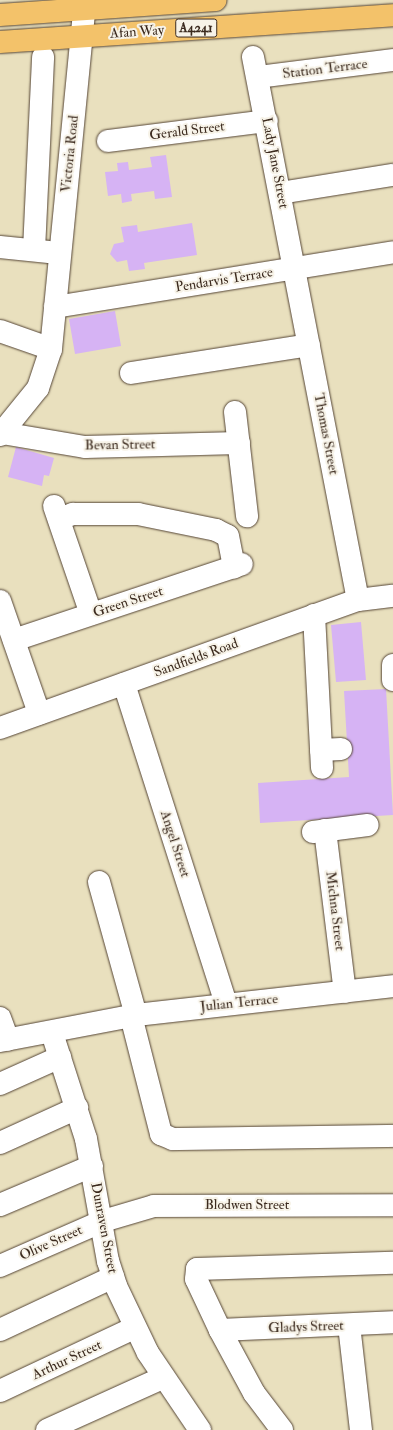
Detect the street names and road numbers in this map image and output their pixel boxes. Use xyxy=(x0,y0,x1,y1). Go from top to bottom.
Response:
road number: A4241 xyxy=(175,17,217,39)
street label: Afan Way xyxy=(109,22,165,42)
street label: Station Terrace xyxy=(282,55,368,83)
street label: Victoria Road xyxy=(58,115,82,193)
street label: Lady Jane Street xyxy=(258,116,292,210)
street label: Gerald Street xyxy=(148,118,226,144)
street label: Pendarvis Terrace xyxy=(174,264,274,296)
street label: Thomas Street xyxy=(310,392,342,476)
street label: Bevan Street xyxy=(85,436,155,454)
street label: Green Street xyxy=(91,583,165,621)
street label: Sandfields Road xyxy=(152,635,240,681)
street label: Angel Street xyxy=(156,809,194,879)
street label: Michna Street xyxy=(322,870,348,952)
street label: Julian Terrace xyxy=(199,991,279,1015)
street label: Dunraven Street xyxy=(87,1181,121,1275)
street label: Blodwen Street xyxy=(205,1197,289,1213)
street label: Olive Street xyxy=(17,1222,85,1264)
street label: Gladys Street xyxy=(268,1317,344,1337)
street label: Arthur Street xyxy=(29,1337,105,1383)

